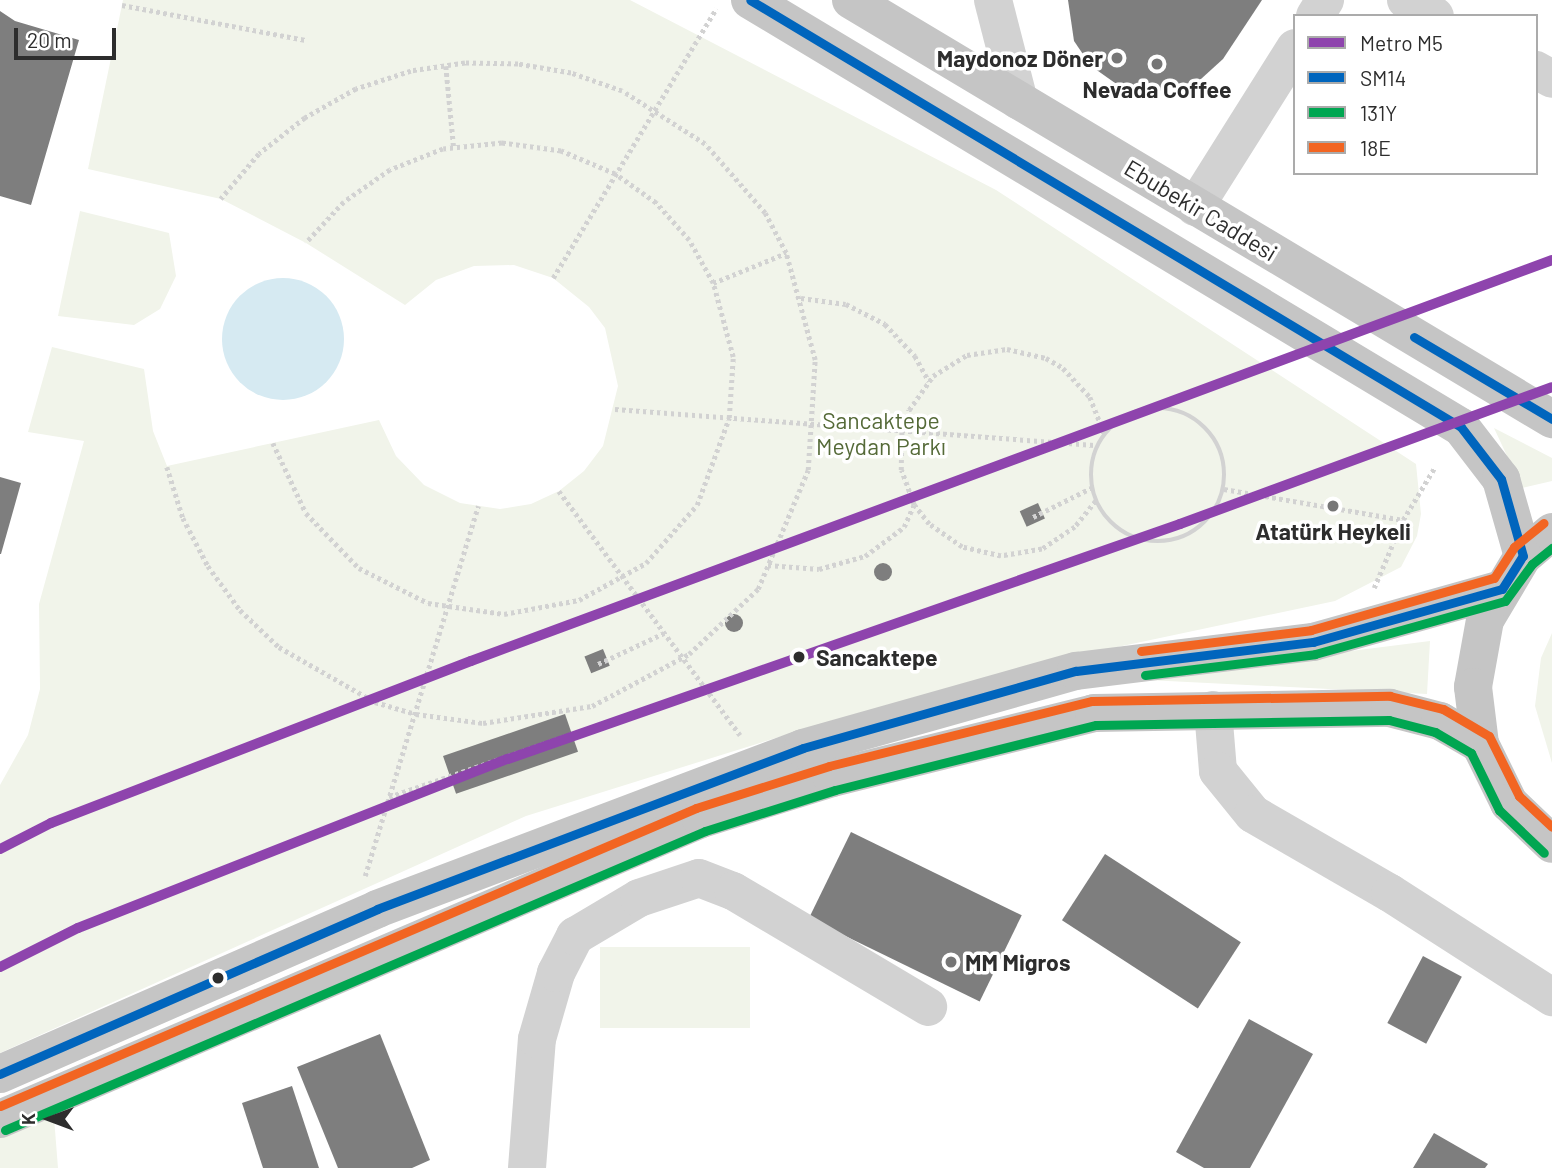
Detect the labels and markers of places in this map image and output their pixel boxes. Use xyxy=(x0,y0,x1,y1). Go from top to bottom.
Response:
place label: Maydonoz Döner xyxy=(937,44,1103,72)
marker: Maydonoz Döner xyxy=(1109,50,1125,66)
marker: Nevada Coffee xyxy=(1149,56,1165,72)
place label: Nevada Coffee xyxy=(1082,75,1232,103)
marker: Atatürk Heykeli xyxy=(1325,498,1341,514)
place label: Atatürk Heykeli xyxy=(1255,517,1411,545)
place label: Sancaktepe xyxy=(816,643,938,671)
marker: Sancaktepe xyxy=(788,646,810,668)
place label: MM Migros xyxy=(965,948,1070,976)
marker: MM Migros xyxy=(943,954,959,970)
unlabelled marker xyxy=(211,971,225,985)

